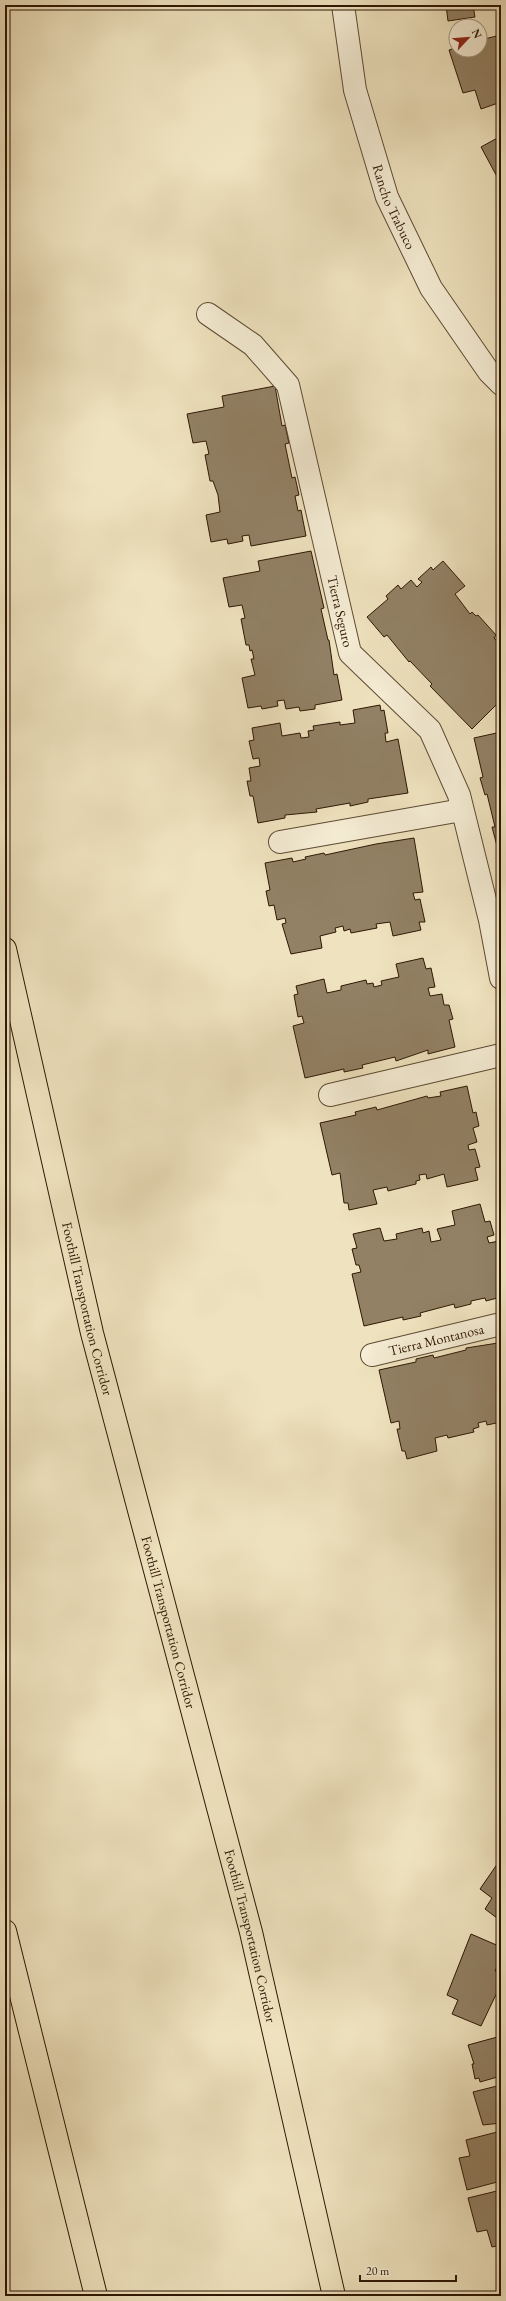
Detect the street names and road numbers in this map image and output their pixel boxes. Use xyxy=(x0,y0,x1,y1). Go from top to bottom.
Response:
street label: Rancho Trabuco xyxy=(369,162,420,252)
street label: Tierra Seguro xyxy=(323,574,357,649)
street label: Foothill Transportation Corridor xyxy=(58,1220,117,1398)
street label: Tierra Montanosa xyxy=(387,1319,486,1360)
street label: Foothill Transportation Corridor xyxy=(137,1534,200,1711)
street label: Foothill Transportation Corridor xyxy=(220,1847,280,2024)

